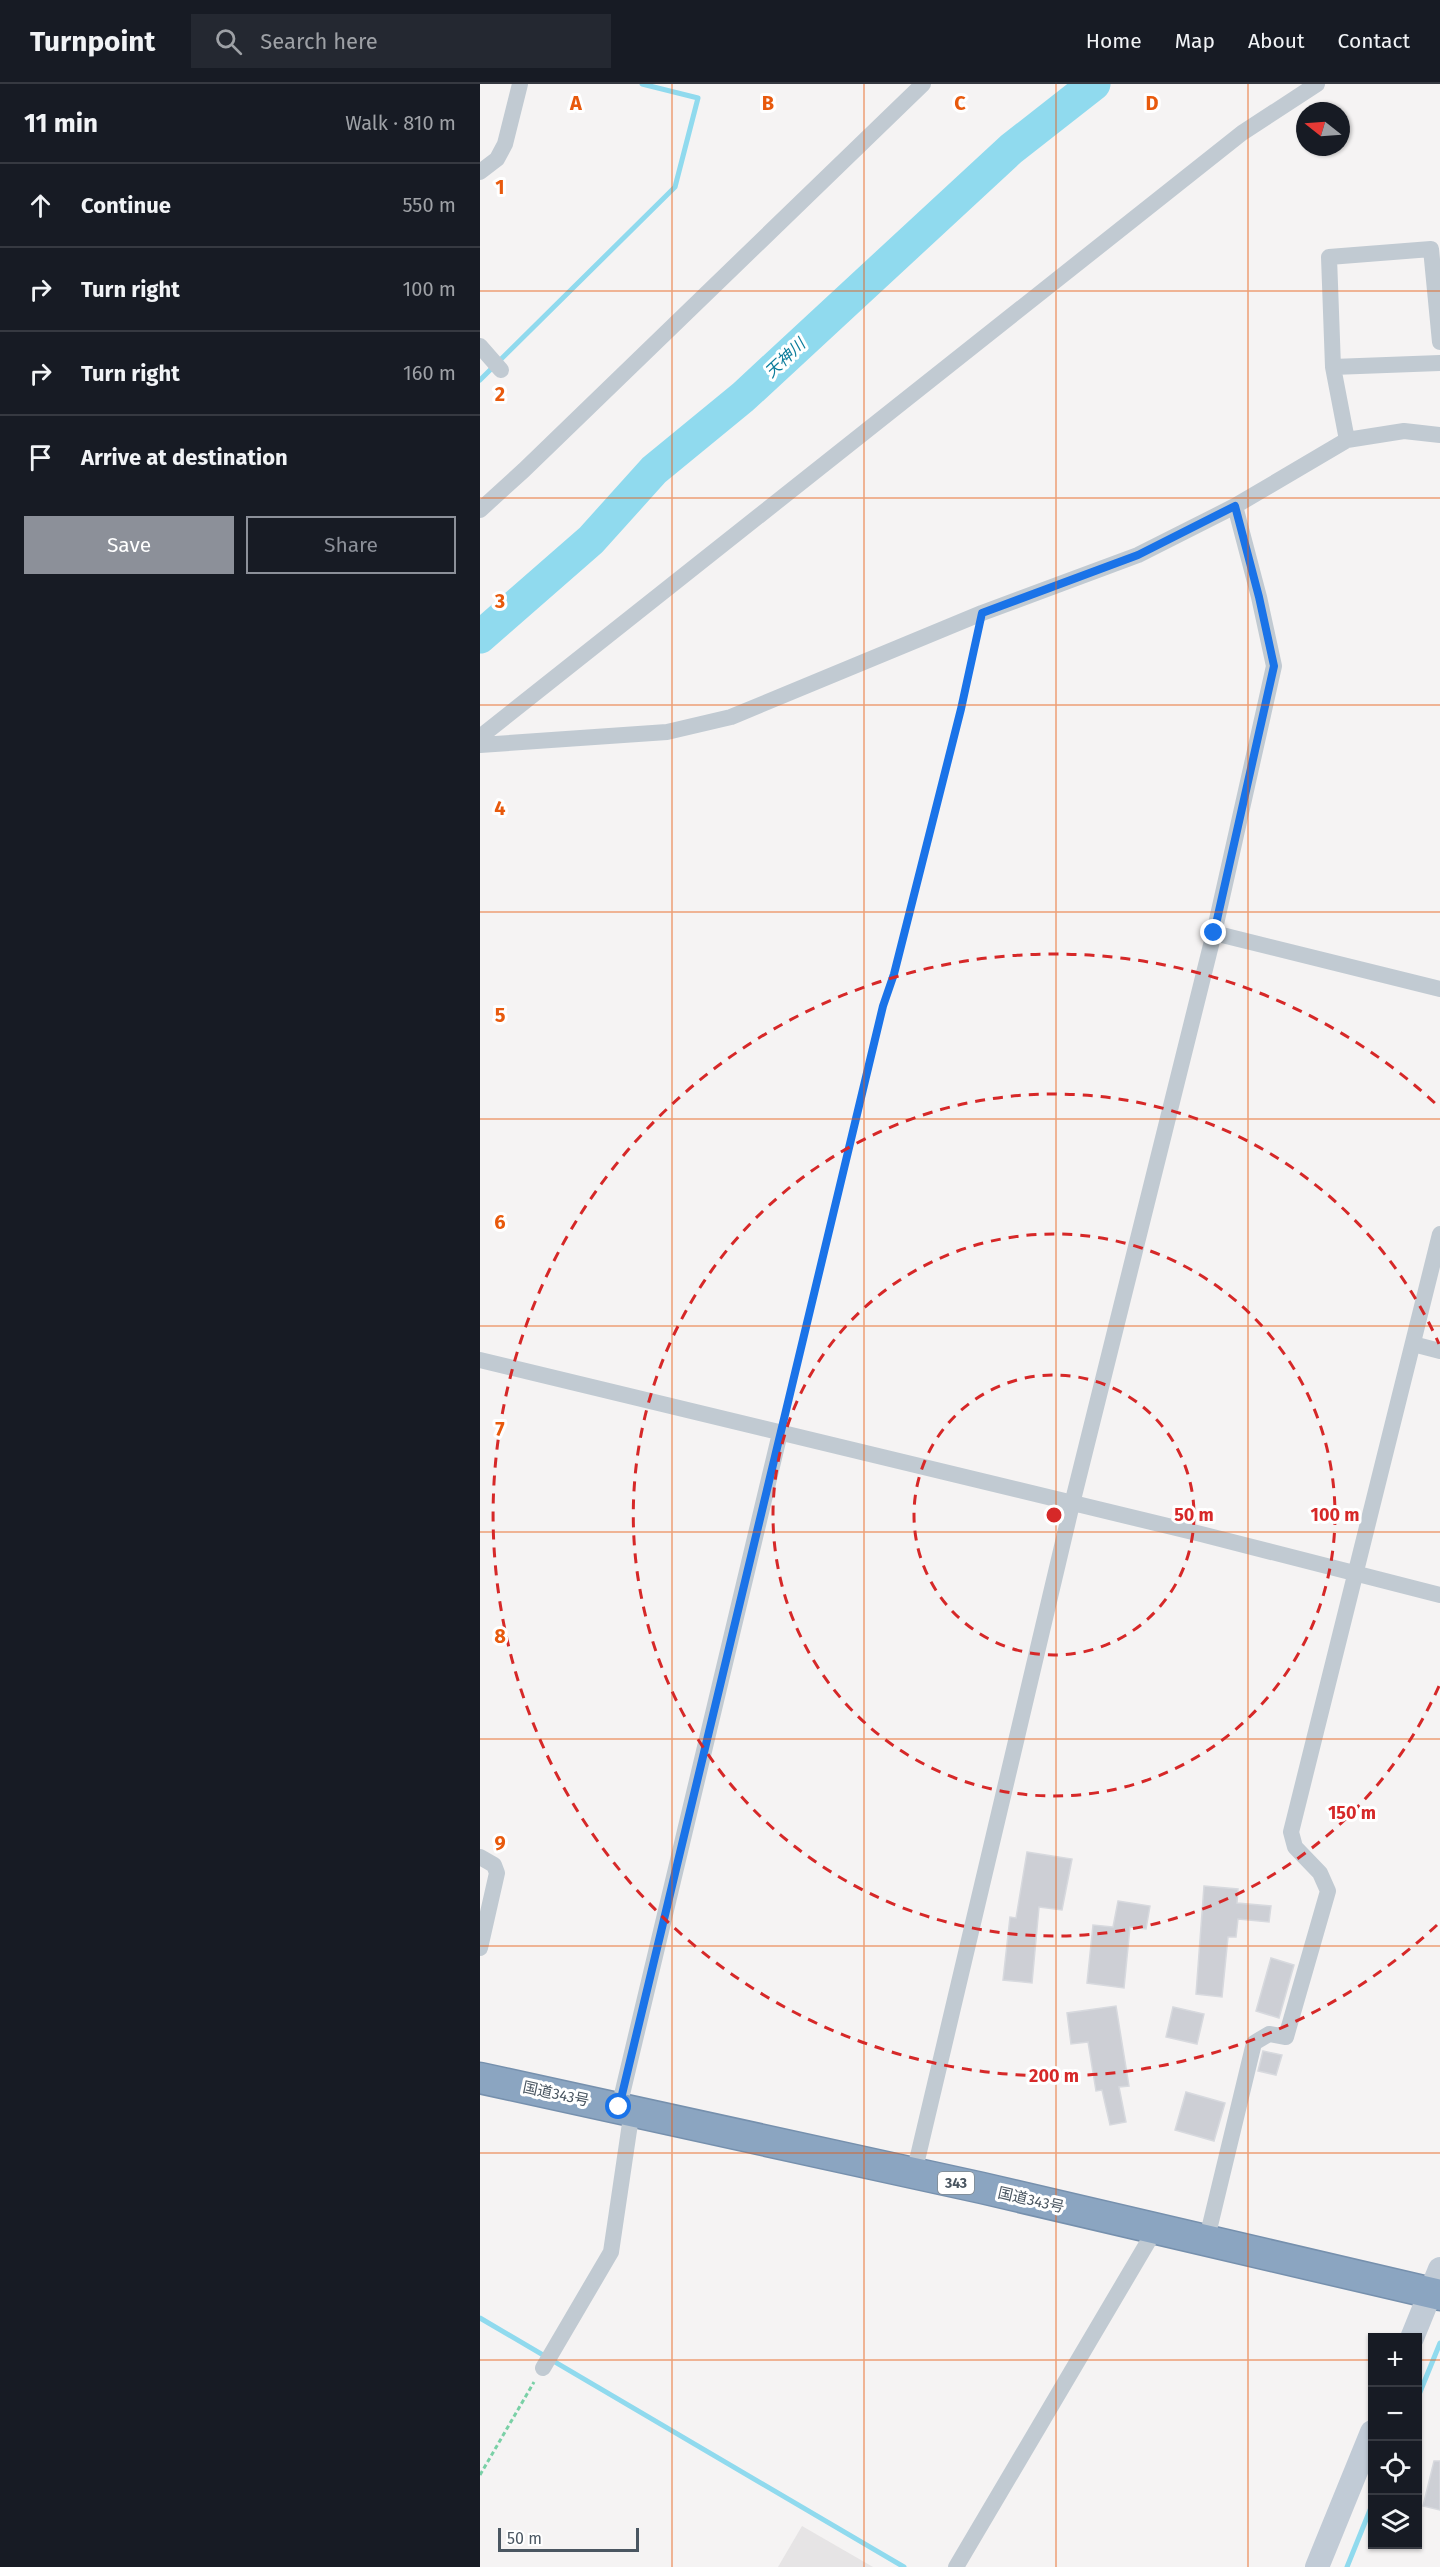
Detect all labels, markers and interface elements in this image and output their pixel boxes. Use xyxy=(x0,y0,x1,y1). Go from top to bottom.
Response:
search box xyxy=(191,14,611,68)
text: Turnpoint xyxy=(30,25,155,58)
icon: search xyxy=(212,25,245,58)
text: Search here xyxy=(260,28,378,55)
text: Home xyxy=(1086,28,1142,54)
text: Map xyxy=(1175,28,1215,54)
text: About xyxy=(1248,28,1305,54)
text: Contact xyxy=(1338,28,1410,54)
text: A xyxy=(569,91,583,115)
text: B xyxy=(762,91,774,115)
text: C xyxy=(954,91,966,115)
text: D xyxy=(1145,91,1159,115)
north arrow xyxy=(1296,102,1350,156)
text: 11 min xyxy=(24,108,98,139)
text: Walk · 810 m xyxy=(345,111,456,135)
text: 1 xyxy=(495,175,505,199)
icon: ahead xyxy=(24,189,57,222)
text: Continue xyxy=(81,192,171,219)
text: 550 m xyxy=(402,193,456,217)
icon: right xyxy=(24,273,57,306)
text: Turn right xyxy=(81,276,180,303)
text: 100 m xyxy=(403,277,456,301)
water label: 天神川 xyxy=(761,333,810,381)
icon: right xyxy=(24,357,57,390)
text: Turn right xyxy=(81,360,180,387)
text: 160 m xyxy=(403,361,456,385)
text: 2 xyxy=(495,382,505,406)
icon: arrive xyxy=(24,441,57,474)
text: Arrive at destination xyxy=(81,444,288,471)
button: Save xyxy=(24,516,234,574)
button: Share xyxy=(246,516,456,574)
text: 3 xyxy=(494,589,505,613)
text: 4 xyxy=(494,796,506,820)
route end xyxy=(1200,919,1226,945)
text: 5 xyxy=(495,1003,506,1027)
text: 6 xyxy=(494,1210,506,1234)
text: 7 xyxy=(495,1417,505,1441)
text: 50 m xyxy=(1174,1504,1214,1526)
text: 100 m xyxy=(1311,1504,1359,1526)
centre of rings xyxy=(1044,1505,1064,1525)
text: 8 xyxy=(494,1624,506,1648)
text: 150 m xyxy=(1328,1802,1376,1824)
text: 9 xyxy=(494,1831,506,1855)
text: 200 m xyxy=(1029,2065,1079,2087)
street label: 国道343号 xyxy=(521,2078,591,2110)
route start xyxy=(605,2093,631,2119)
road number: 343 xyxy=(938,2172,974,2194)
street label: 国道343号 xyxy=(996,2184,1066,2216)
map controls xyxy=(1368,2333,1422,2549)
button: + xyxy=(1368,2333,1422,2387)
button: − xyxy=(1368,2387,1422,2441)
button: locate xyxy=(1368,2441,1422,2495)
button: layers xyxy=(1368,2495,1422,2549)
scale bar xyxy=(498,2525,639,2552)
text: 50 m xyxy=(507,2529,542,2548)

